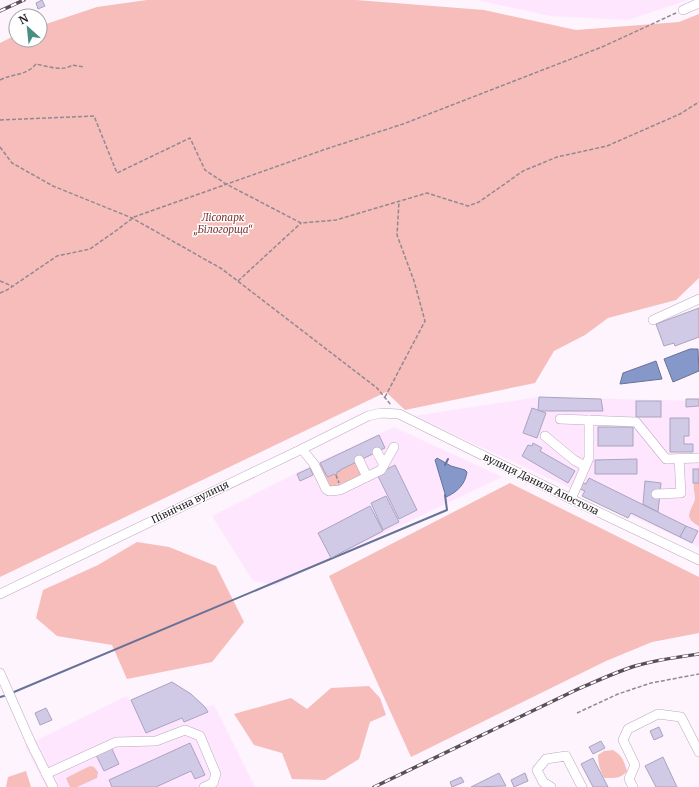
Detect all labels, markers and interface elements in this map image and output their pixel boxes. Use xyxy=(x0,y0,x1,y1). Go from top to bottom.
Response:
north arrow xyxy=(8,8,48,48)
text: N xyxy=(16,11,31,27)
park label: Лісопарк „Білогорща“ xyxy=(193,211,253,236)
street label: вулиця Данила Апостола xyxy=(481,450,602,518)
street label: Північна вулиця xyxy=(149,478,231,526)

